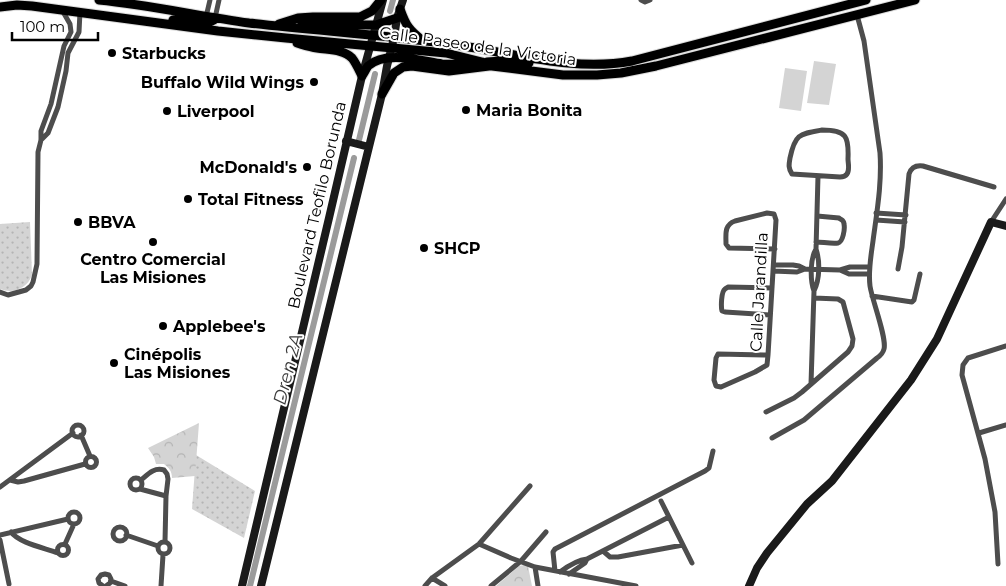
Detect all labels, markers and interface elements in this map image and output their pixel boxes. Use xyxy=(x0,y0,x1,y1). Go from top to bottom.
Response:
scale bar xyxy=(12,10,99,42)
text: 100 m xyxy=(20,17,65,36)
street label: Calle Paseo de la Victoria xyxy=(378,23,578,69)
place label: Starbucks xyxy=(122,44,206,63)
marker: Starbucks xyxy=(106,47,118,59)
place label: Buffalo Wild Wings xyxy=(141,73,304,92)
marker: Buffalo Wild Wings xyxy=(308,76,320,88)
street label: Boulevard Teofilo Borunda xyxy=(284,99,350,311)
place label: Maria Bonita xyxy=(476,101,582,120)
place label: Liverpool xyxy=(177,102,255,121)
marker: Maria Bonita xyxy=(460,104,472,116)
marker: Liverpool xyxy=(161,105,173,117)
place label: McDonald's xyxy=(200,158,297,177)
marker: McDonald's xyxy=(301,161,313,173)
place label: Total Fitness xyxy=(198,190,304,209)
marker: Total Fitness xyxy=(182,193,194,205)
place label: BBVA xyxy=(88,213,136,232)
marker: BBVA xyxy=(72,216,84,228)
street label: Calle Jarandilla xyxy=(746,232,772,352)
marker: Centro Comercial Las Misiones xyxy=(147,236,159,248)
place label: SHCP xyxy=(434,239,481,258)
marker: SHCP xyxy=(418,242,430,254)
place label: Centro Comercial Las Misiones xyxy=(80,250,226,287)
place label: Applebee's xyxy=(172,317,266,336)
marker: Applebee's xyxy=(157,320,169,332)
water label: Dren 2A xyxy=(269,331,307,407)
place label: Cinépolis Las Misiones xyxy=(124,345,231,382)
marker: Cinépolis Las Misiones xyxy=(108,357,120,369)

